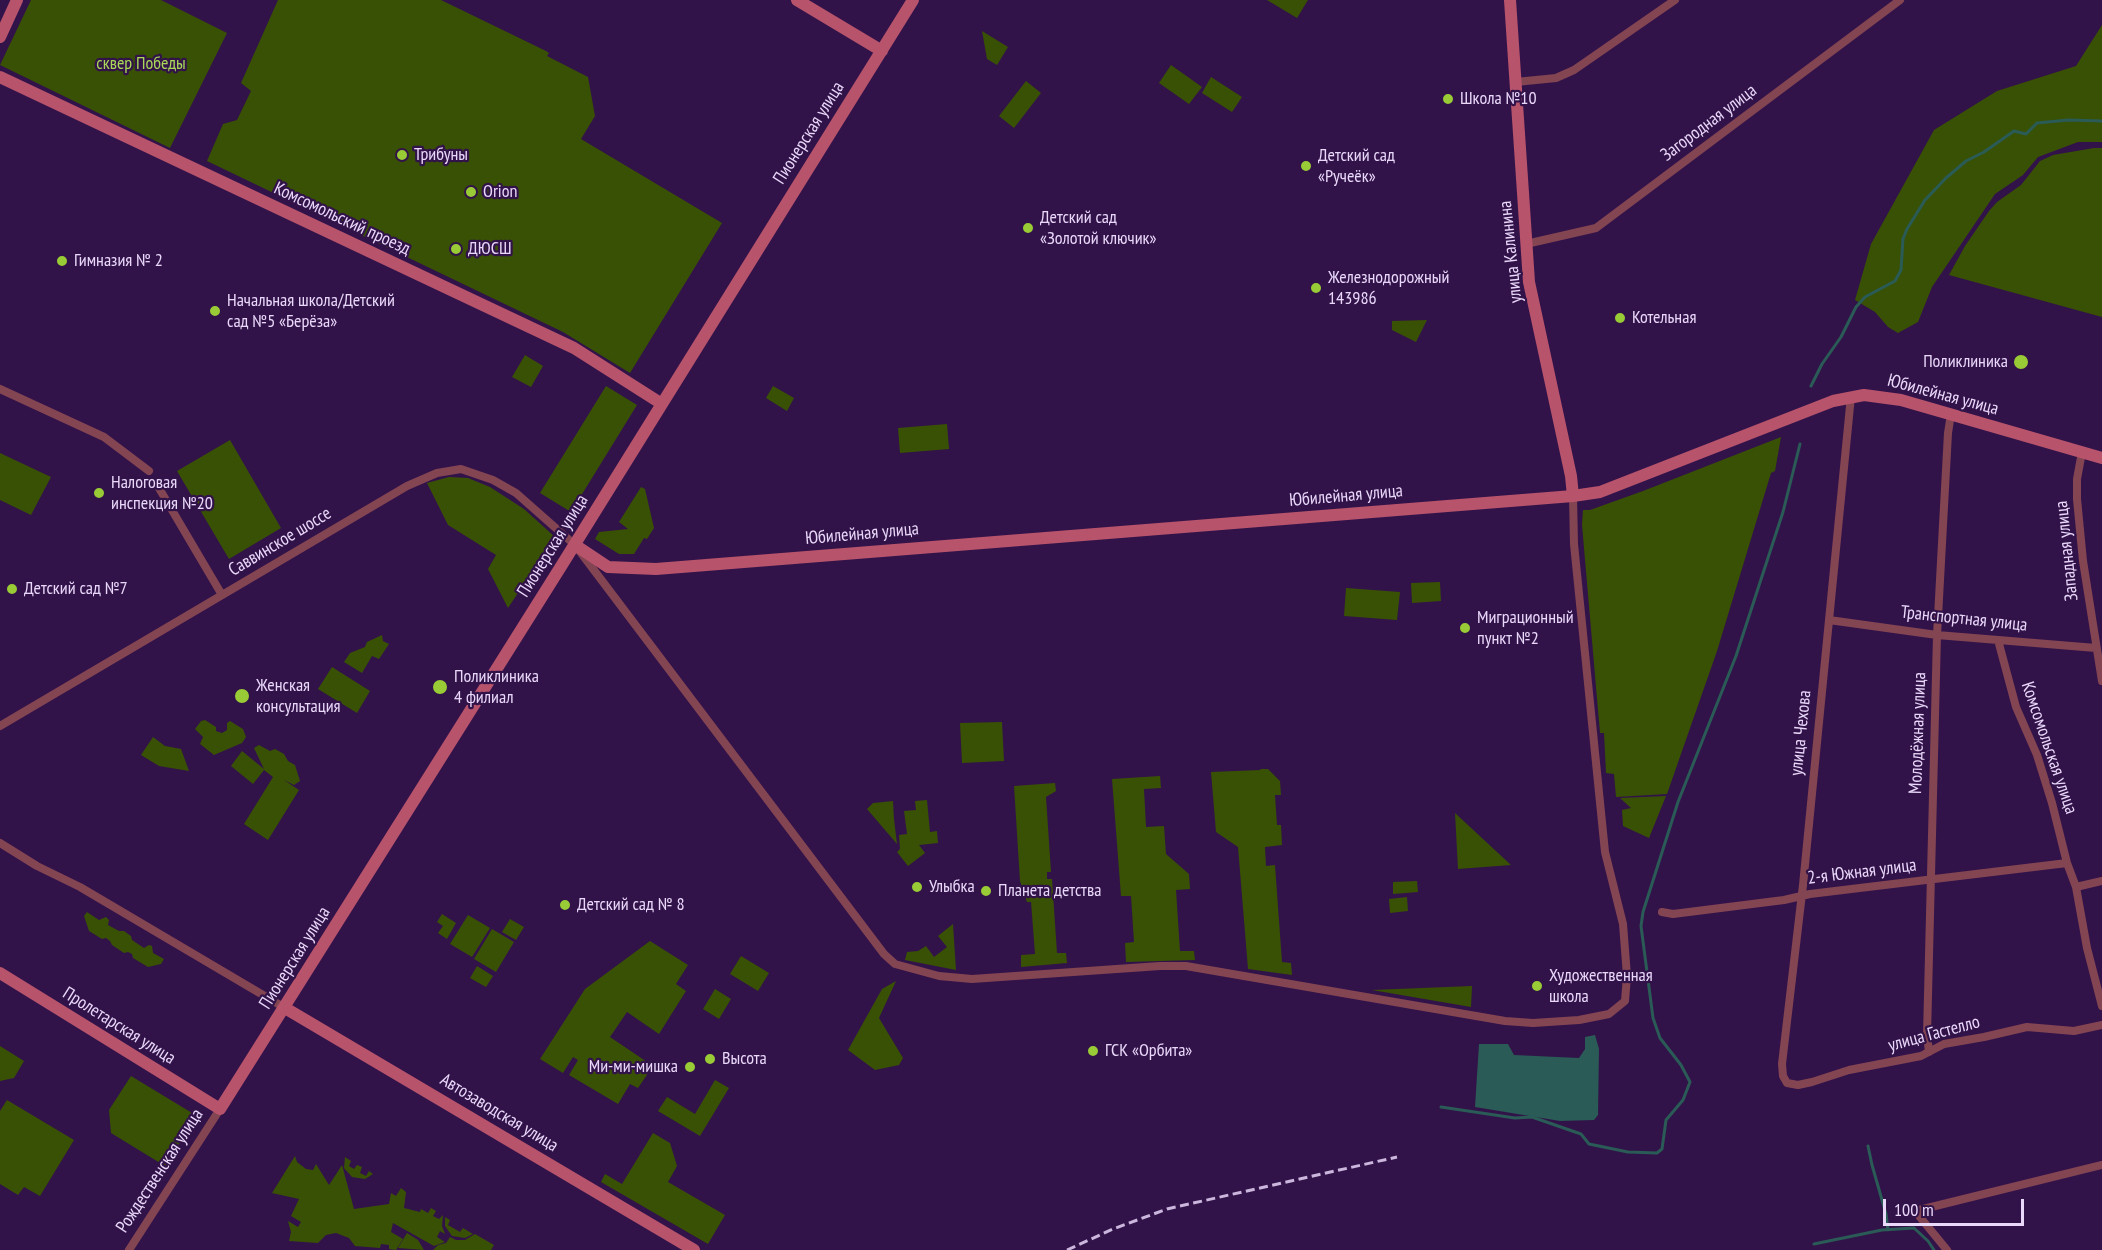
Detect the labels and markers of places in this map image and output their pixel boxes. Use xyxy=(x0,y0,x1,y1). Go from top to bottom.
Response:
place label: Школа №10 xyxy=(1460,88,1537,110)
marker: Школа №10 xyxy=(1441,92,1455,106)
place label: Трибуны xyxy=(414,144,468,166)
place label: Детский сад «Ручеёк» xyxy=(1318,145,1395,188)
marker: Трибуны xyxy=(395,148,409,162)
marker: Детский сад «Ручеёк» xyxy=(1299,159,1313,173)
place label: Orion xyxy=(483,181,517,203)
marker: Orion xyxy=(464,185,478,199)
place label: Детский сад «Золотой ключик» xyxy=(1040,207,1156,250)
marker: Детский сад «Золотой ключик» xyxy=(1021,221,1035,235)
place label: ДЮСШ xyxy=(468,238,512,260)
marker: ДЮСШ xyxy=(449,242,463,256)
place label: Гимназия № 2 xyxy=(74,250,163,272)
marker: Гимназия № 2 xyxy=(55,254,69,268)
place label: Железнодорожный 143986 xyxy=(1328,267,1449,310)
marker: Железнодорожный 143986 xyxy=(1309,281,1323,295)
place label: Начальная школа/Детский сад №5 «Берёза» xyxy=(227,290,395,332)
marker: Начальная школа/Детский сад №5 «Берёза» xyxy=(208,304,222,318)
place label: Котельная xyxy=(1632,307,1696,329)
marker: Котельная xyxy=(1613,311,1627,325)
place label: Поликлиника xyxy=(1923,351,2008,373)
marker: Поликлиника xyxy=(2012,353,2030,371)
place label: Налоговая инспекция №20 xyxy=(111,472,213,514)
marker: Налоговая инспекция №20 xyxy=(92,486,106,500)
place label: Детский сад №7 xyxy=(24,578,128,600)
marker: Детский сад №7 xyxy=(5,582,19,596)
place label: Миграционный пункт №2 xyxy=(1477,607,1574,650)
marker: Миграционный пункт №2 xyxy=(1458,621,1472,635)
place label: Поликлиника 4 филиал xyxy=(454,666,539,708)
place label: Женская консультация xyxy=(256,675,341,718)
marker: Поликлиника 4 филиал xyxy=(431,678,449,696)
marker: Женская консультация xyxy=(233,687,251,705)
place label: Улыбка xyxy=(929,876,975,898)
marker: Улыбка xyxy=(910,880,924,894)
place label: Планета детства xyxy=(998,880,1101,902)
marker: Планета детства xyxy=(979,884,993,898)
place label: Детский сад № 8 xyxy=(577,894,685,916)
marker: Детский сад № 8 xyxy=(558,898,572,912)
place label: Художественная школа xyxy=(1549,965,1653,1008)
marker: Художественная школа xyxy=(1530,979,1544,993)
place label: ГСК «Орбита» xyxy=(1105,1040,1192,1062)
marker: ГСК «Орбита» xyxy=(1086,1044,1100,1058)
place label: Высота xyxy=(722,1048,767,1070)
marker: Высота xyxy=(703,1052,717,1066)
place label: Ми-ми-мишка xyxy=(589,1056,678,1078)
marker: Ми-ми-мишка xyxy=(683,1060,697,1074)

